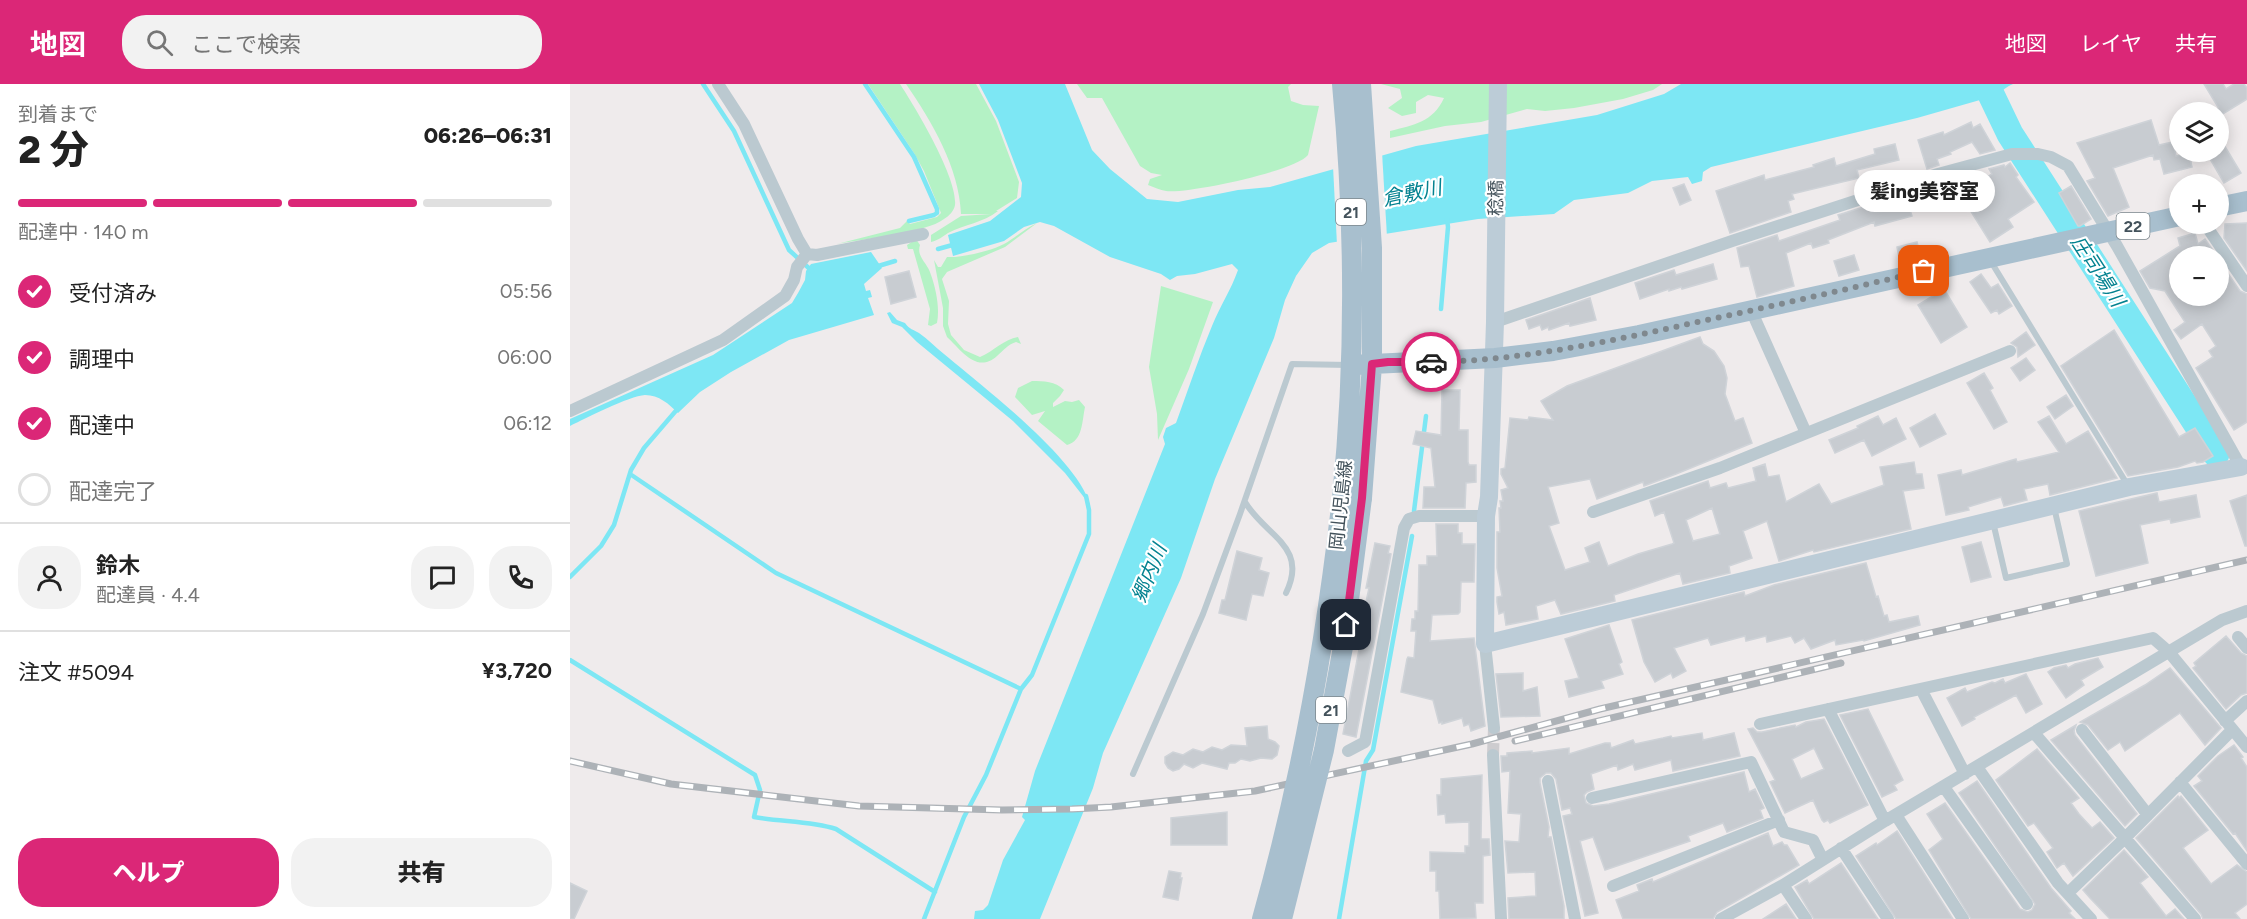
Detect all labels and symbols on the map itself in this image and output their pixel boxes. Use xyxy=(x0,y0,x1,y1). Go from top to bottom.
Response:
callout: 髪ing美容室 xyxy=(1854,169,1994,211)
water label: 倉敷川 xyxy=(1380,175,1446,211)
street label: 稔橋 xyxy=(1485,180,1507,216)
road number: 21 xyxy=(1336,199,1366,225)
road number: 22 xyxy=(2116,213,2150,239)
water label: 庄司場川 xyxy=(2066,231,2131,313)
pin xyxy=(1898,245,1949,296)
courier xyxy=(1401,332,1461,392)
street label: 岡山児島線 xyxy=(1325,459,1357,551)
water label: 郷内川 xyxy=(1127,539,1172,605)
pin xyxy=(1320,599,1371,650)
road number: 21 xyxy=(1316,697,1346,723)

